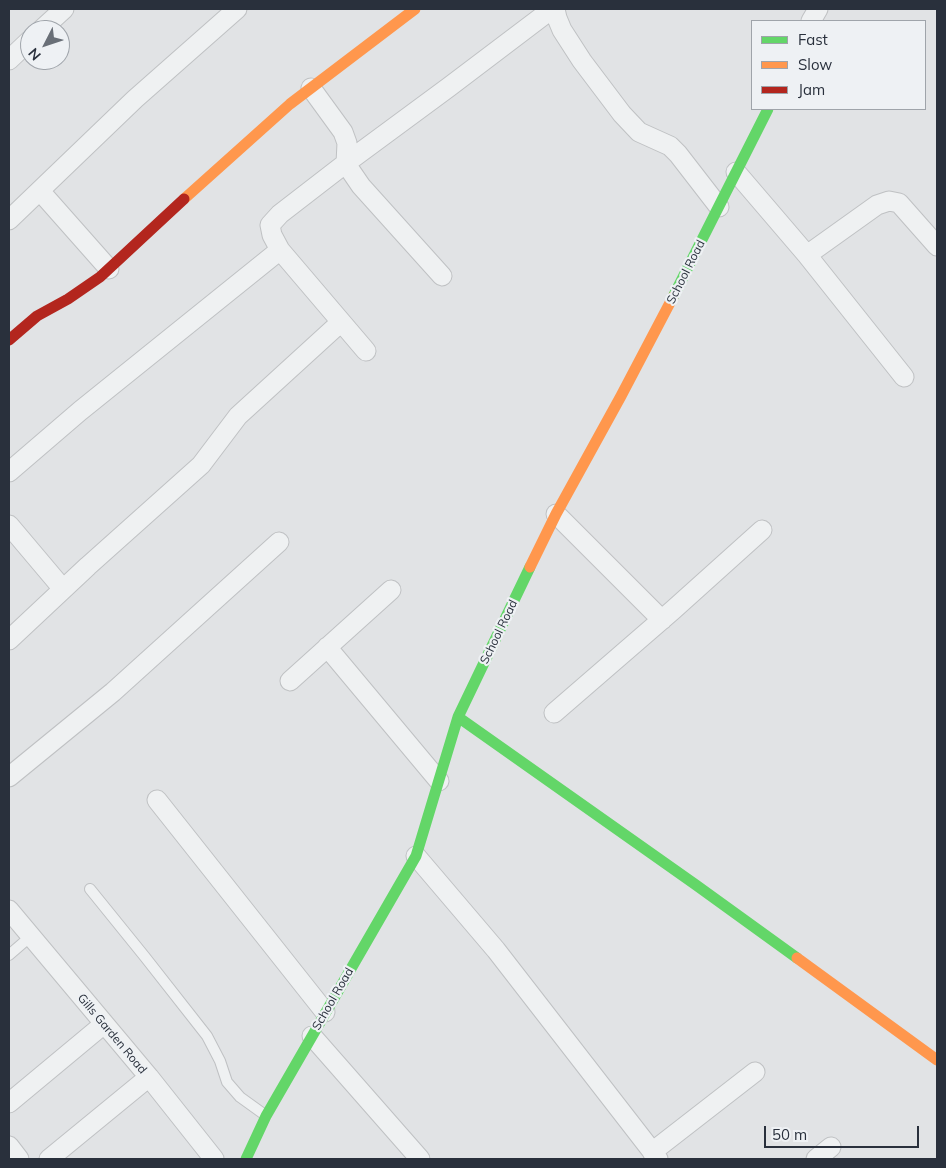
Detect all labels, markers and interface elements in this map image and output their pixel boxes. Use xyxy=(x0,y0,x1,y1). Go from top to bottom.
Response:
north arrow xyxy=(20,20,70,70)
legend xyxy=(751,20,926,110)
text: Fast xyxy=(798,30,828,49)
text: N xyxy=(24,44,45,64)
text: Slow xyxy=(798,55,832,74)
text: Jam xyxy=(798,80,825,99)
street label: School Road xyxy=(664,238,708,306)
street label: School Road xyxy=(477,598,521,666)
street label: School Road xyxy=(309,965,357,1033)
street label: Gills Garden Road xyxy=(74,991,150,1077)
scale bar xyxy=(766,1116,921,1148)
text: 50 m xyxy=(772,1125,807,1144)

